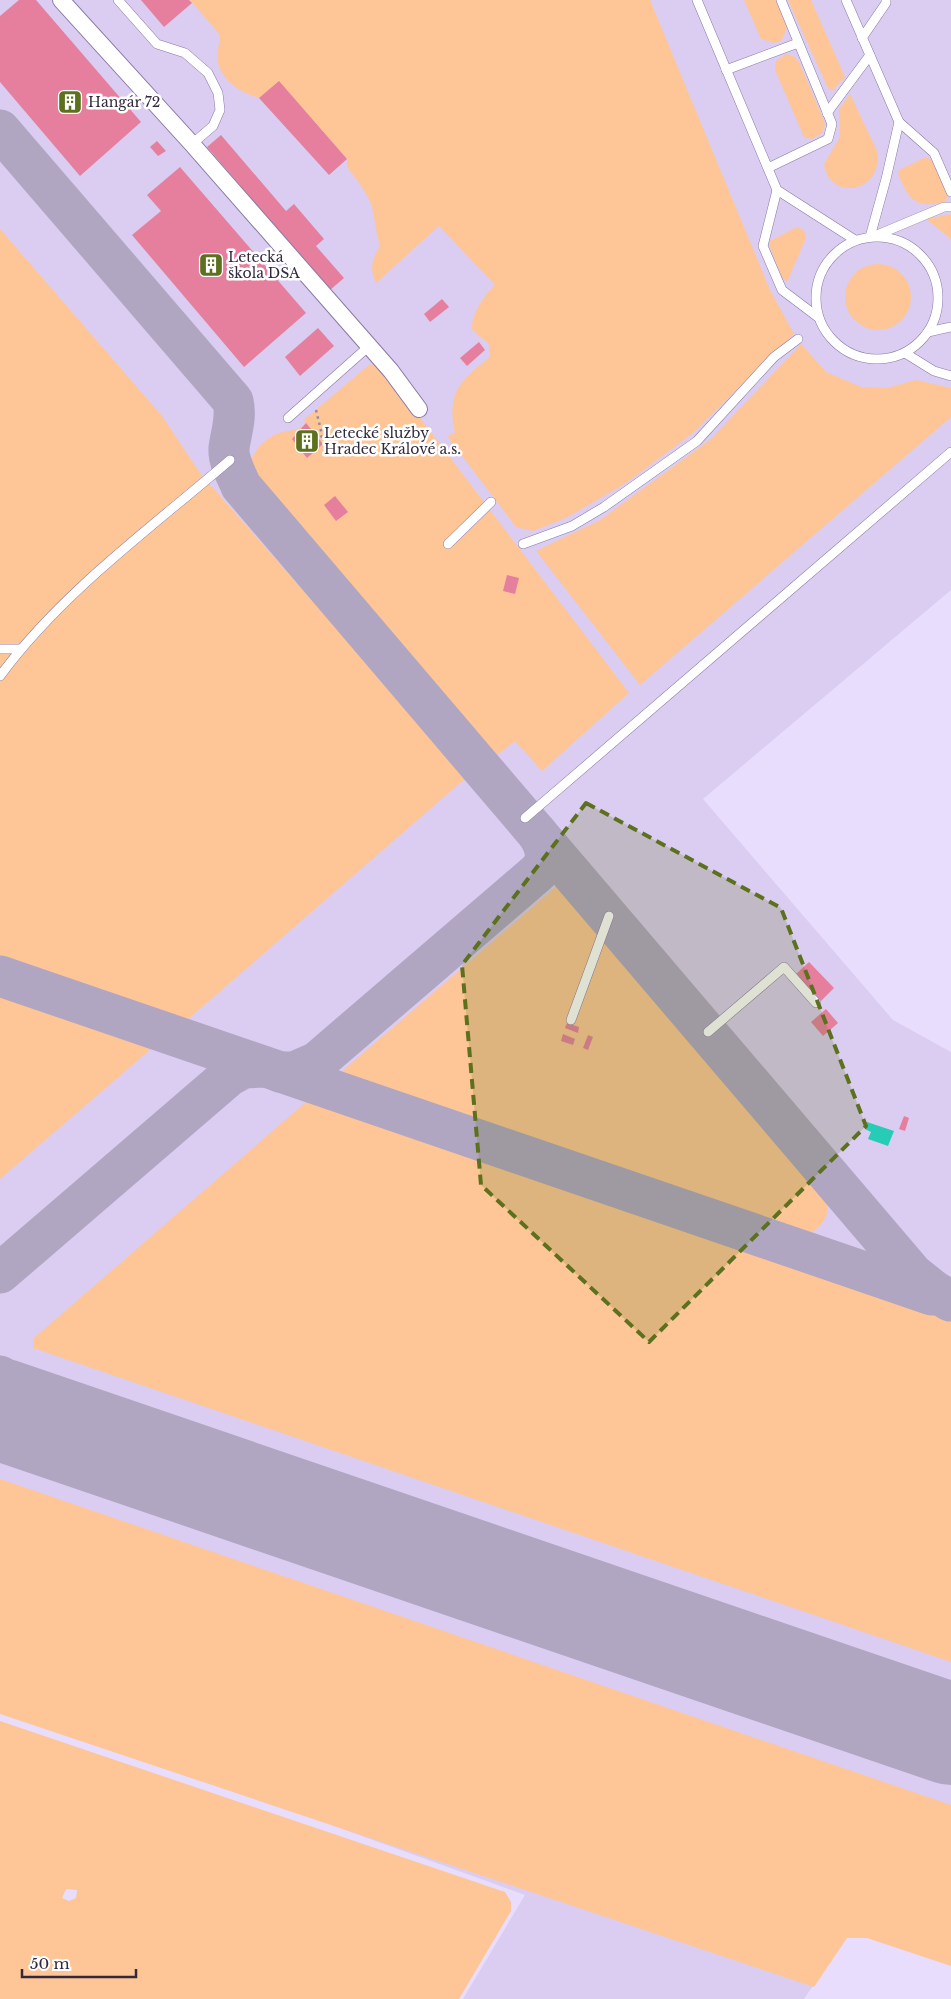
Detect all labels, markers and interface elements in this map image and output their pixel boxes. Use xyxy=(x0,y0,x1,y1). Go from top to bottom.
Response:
building icon: Hangár 72 xyxy=(57,89,83,115)
place label: Hangár 72 xyxy=(88,93,160,111)
place label: Letecká škola DSA xyxy=(228,248,300,282)
building icon: Letecká škola DSA xyxy=(198,252,224,278)
place label: Letecké služby Hradec Králové a.s. xyxy=(324,424,461,458)
building icon: Letecké služby Hradec Králové a.s. xyxy=(294,428,320,454)
scale bar xyxy=(22,1946,136,1978)
text: 50 m xyxy=(30,1954,70,1973)

